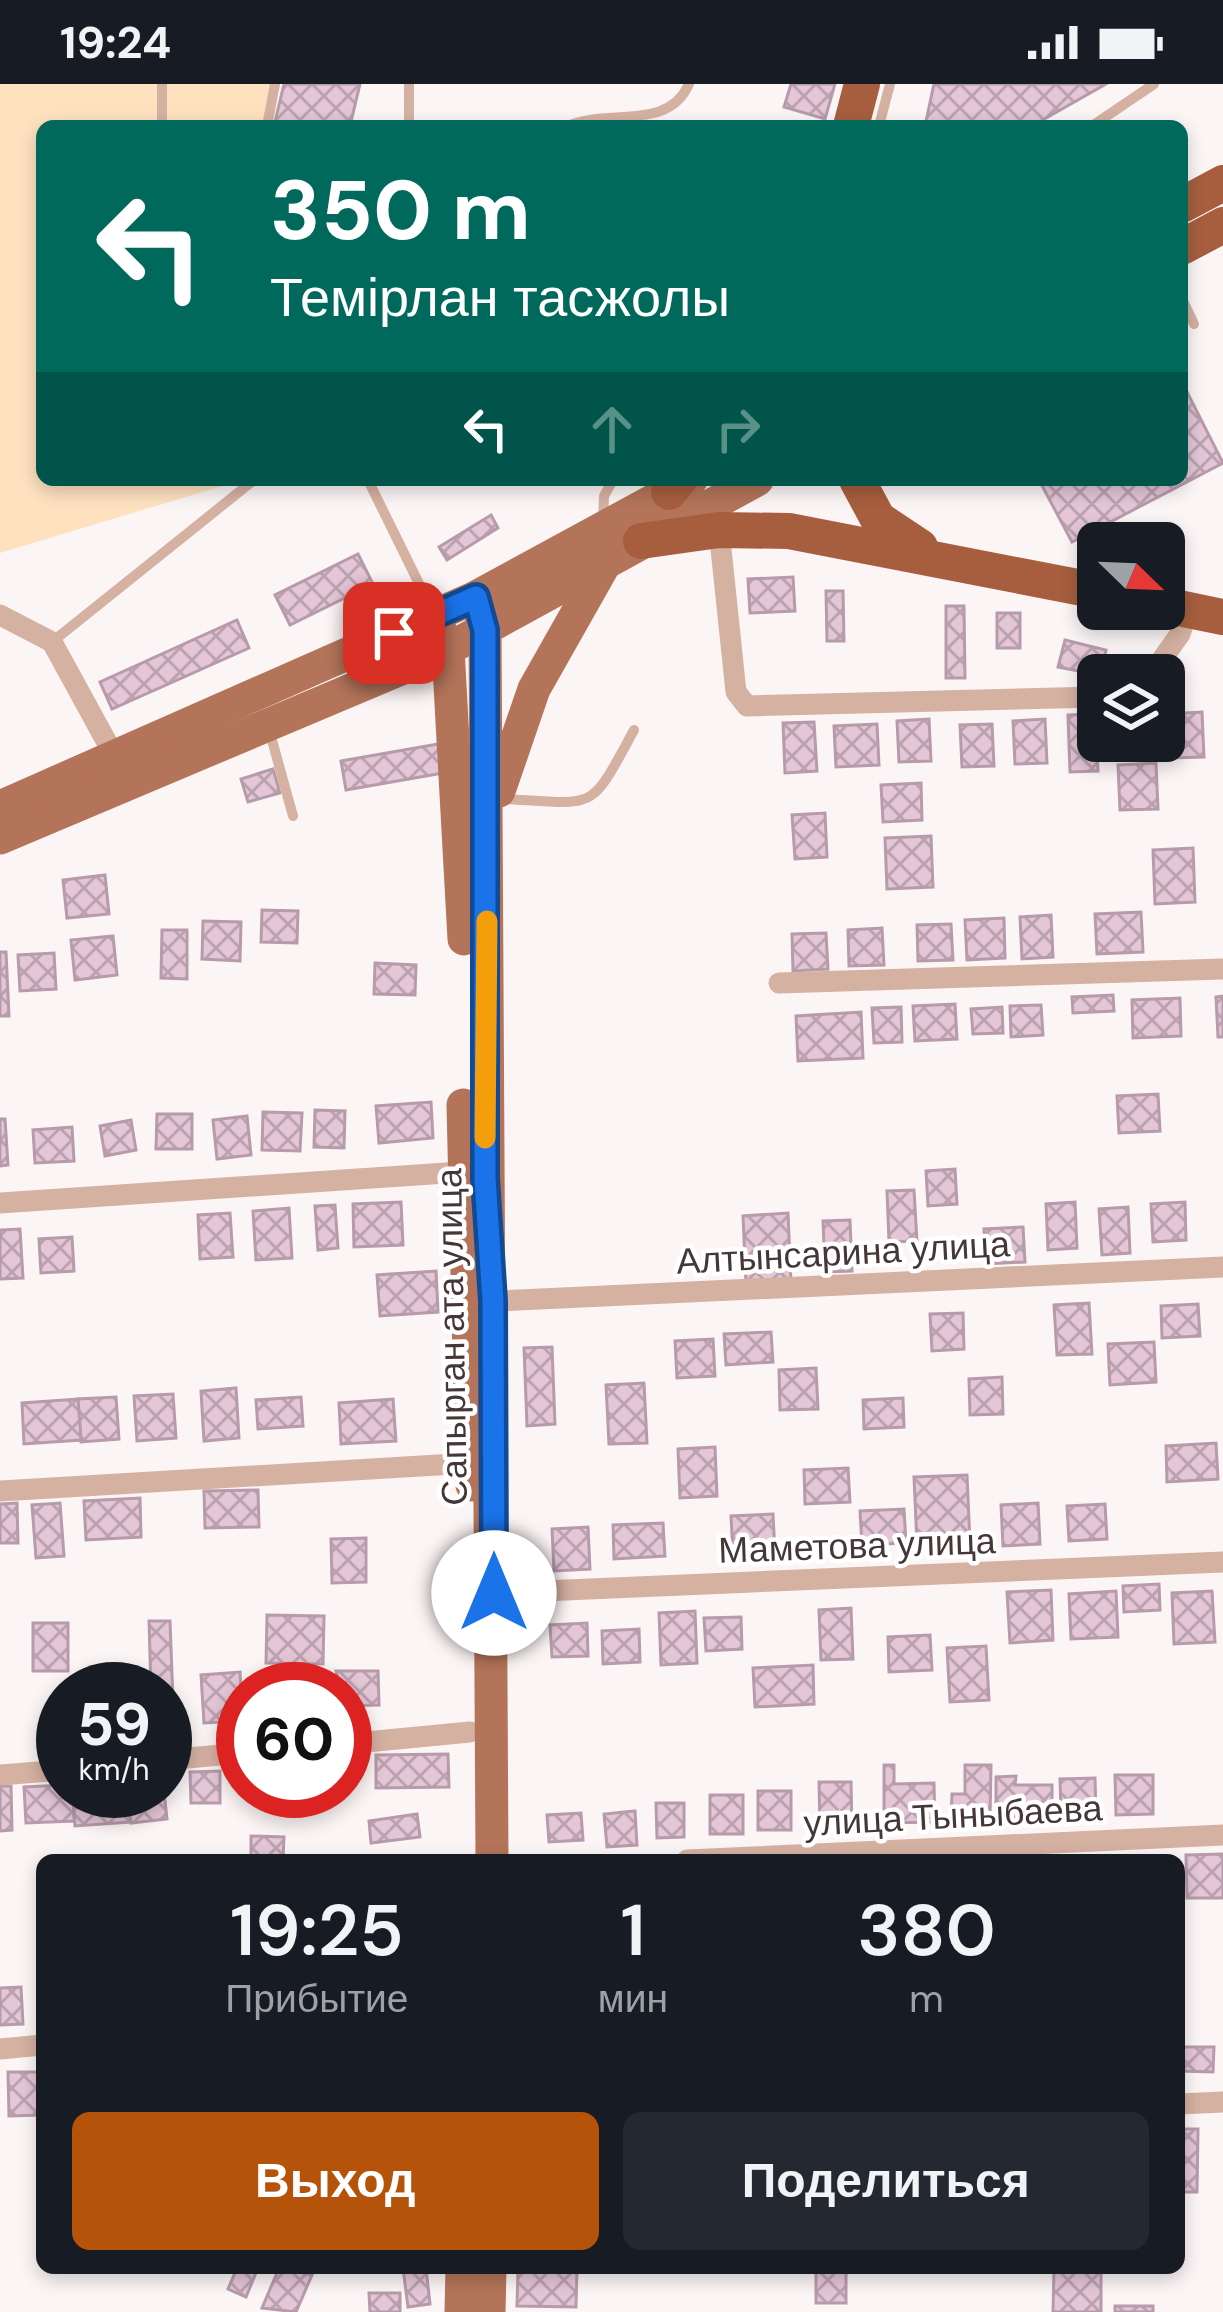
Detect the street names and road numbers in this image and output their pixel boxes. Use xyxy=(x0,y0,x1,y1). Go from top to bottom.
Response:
street label: Сапырган ата улица xyxy=(425,1167,478,1506)
street label: Алтынсарина улица xyxy=(675,1220,1012,1285)
street label: Маметова улица xyxy=(718,1517,997,1574)
street label: улица Тыныбаева xyxy=(802,1784,1105,1847)

